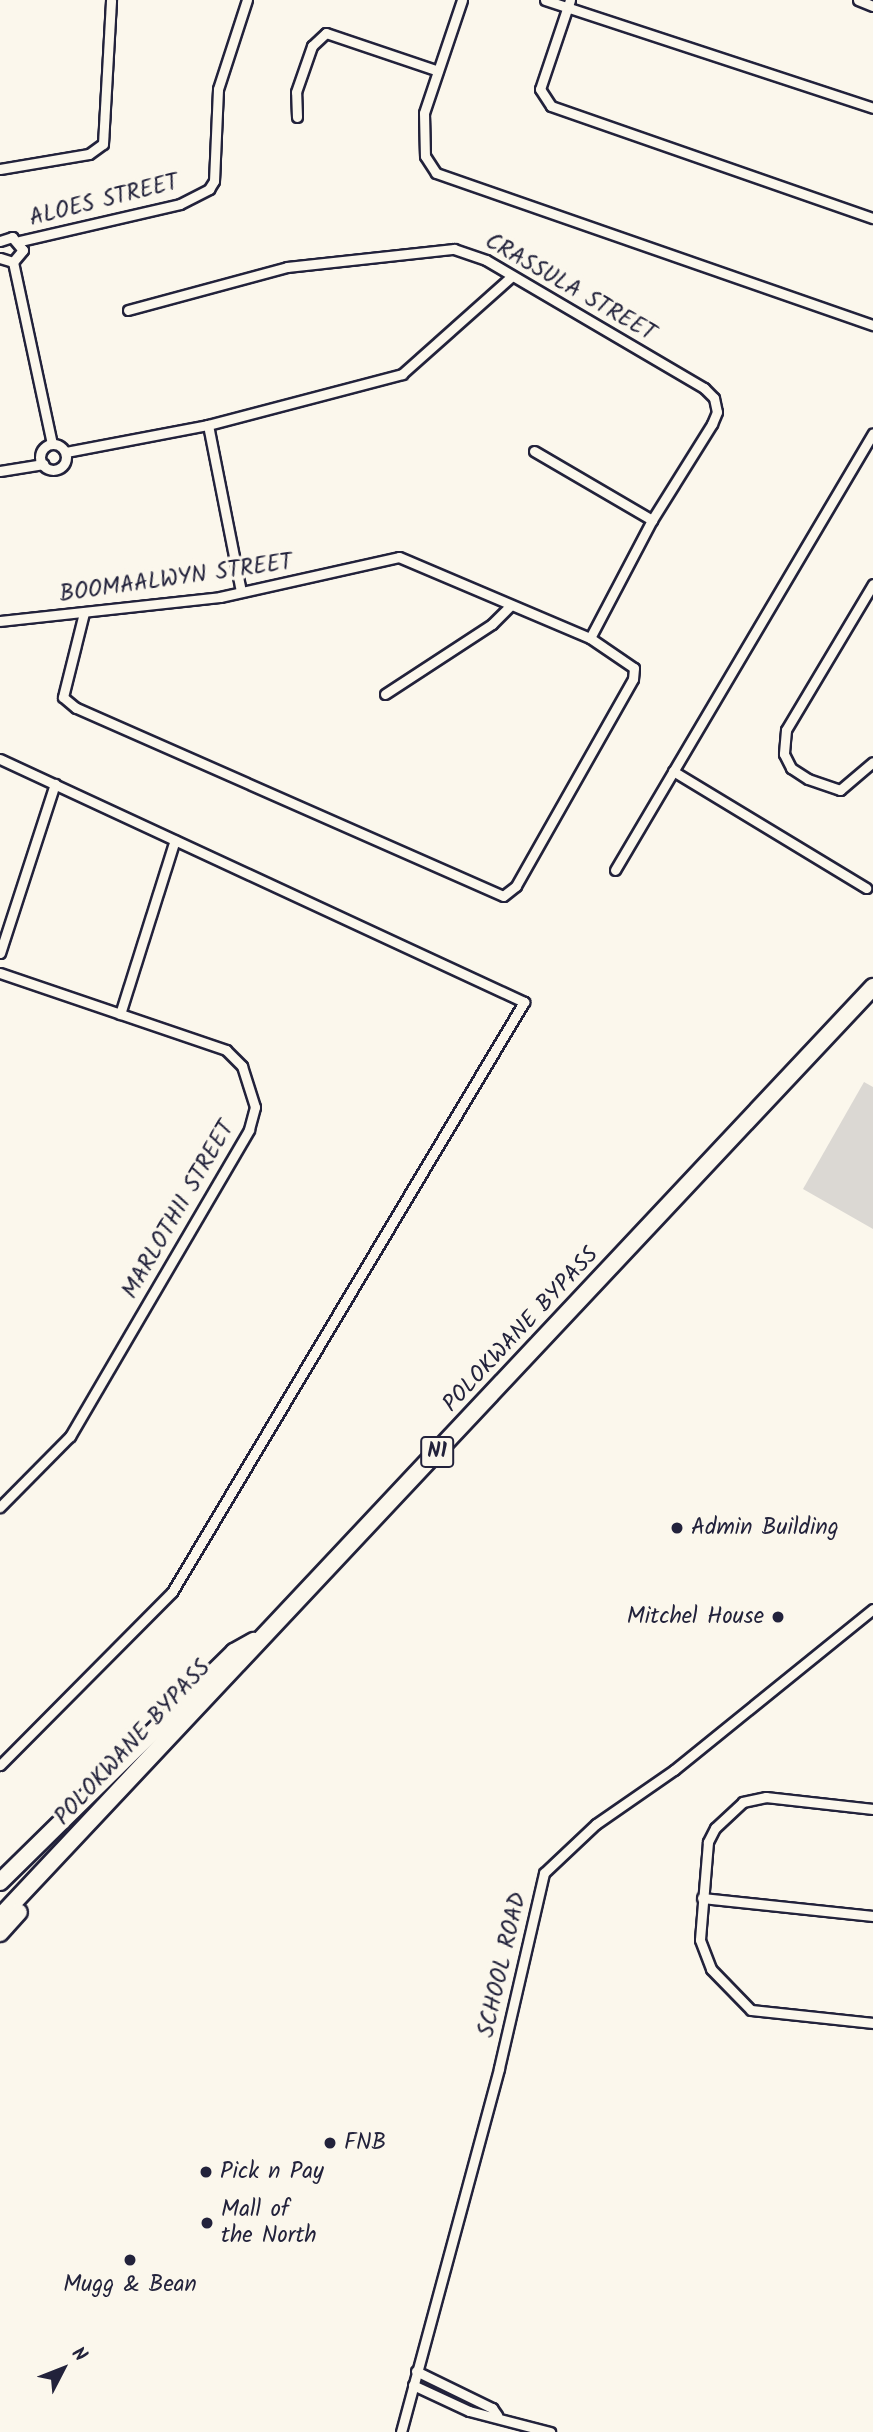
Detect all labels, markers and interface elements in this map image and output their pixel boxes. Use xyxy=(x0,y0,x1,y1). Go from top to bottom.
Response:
street label: ALOES STREET xyxy=(27,169,181,233)
street label: CRASSULA STREET xyxy=(480,228,660,348)
street label: BOOMAALWYN STREET xyxy=(58,549,294,609)
street label: MARLOTHII STREET xyxy=(117,1116,241,1304)
street label: POLOKWANE BYPASS xyxy=(437,1242,605,1418)
road number: N1 xyxy=(420,1434,454,1470)
place label: Admin Building xyxy=(691,1514,839,1542)
marker: Admin Building xyxy=(669,1520,685,1536)
place label: Mitchel House xyxy=(627,1603,764,1631)
marker: Mitchel House xyxy=(770,1609,786,1625)
street label: POLOKWANE BYPASS xyxy=(49,1655,217,1831)
street label: SCHOOL ROAD xyxy=(473,1890,533,2040)
place label: FNB xyxy=(344,2129,386,2157)
marker: FNB xyxy=(322,2135,338,2151)
place label: Pick n Pay xyxy=(220,2158,324,2186)
marker: Pick n Pay xyxy=(198,2164,214,2180)
place label: Mall of the North xyxy=(221,2196,317,2250)
marker: Mall of the North xyxy=(199,2215,215,2231)
marker: Mugg & Bean xyxy=(122,2252,138,2268)
place label: Mugg & Bean xyxy=(63,2271,197,2299)
north arrow xyxy=(28,2334,98,2404)
text: N xyxy=(63,2340,94,2369)

